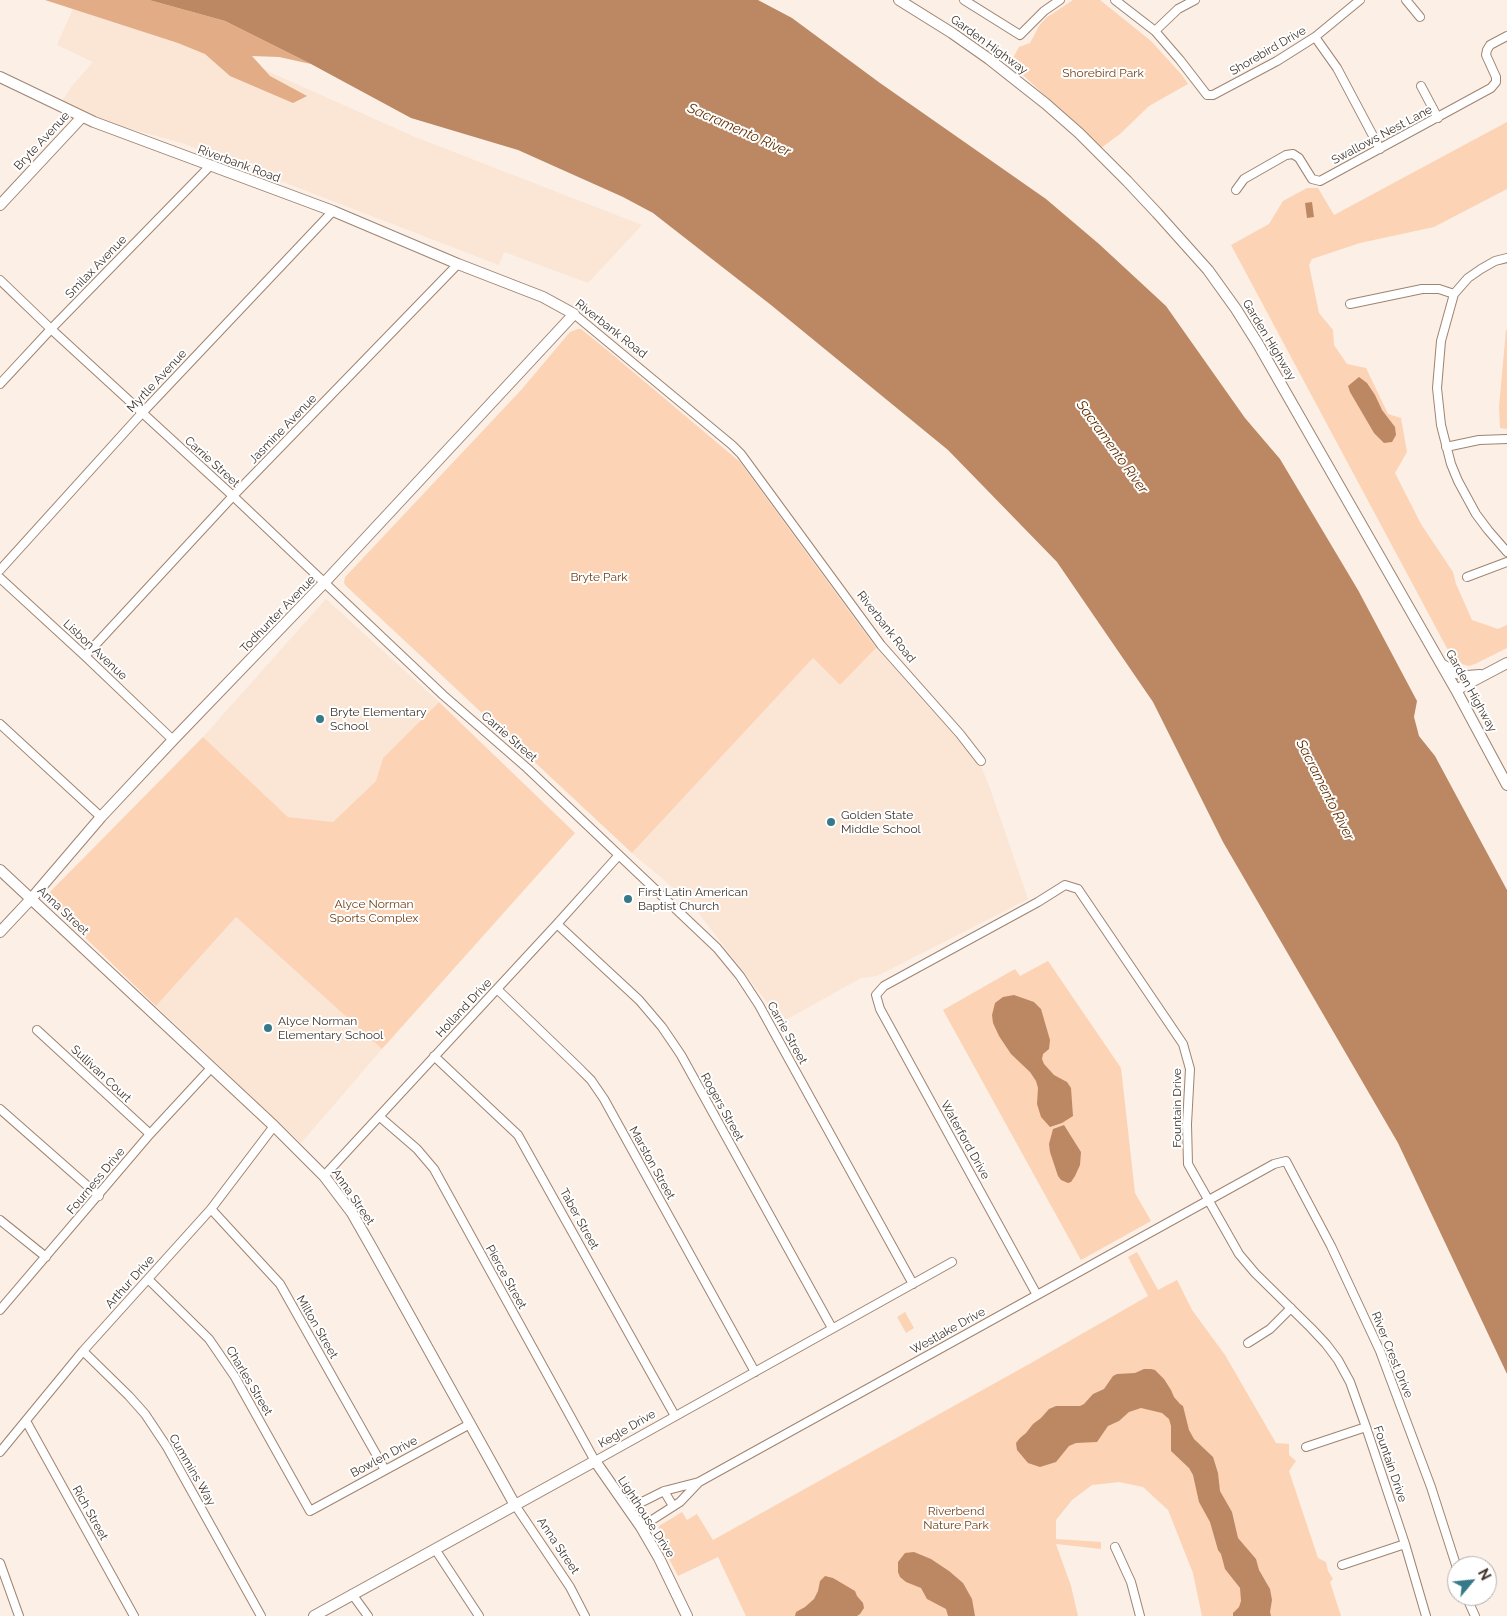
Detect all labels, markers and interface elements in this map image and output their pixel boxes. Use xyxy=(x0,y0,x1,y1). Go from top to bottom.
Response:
street label: Garden Highway xyxy=(948,12,1030,78)
street label: Shorebird Drive xyxy=(1227,23,1309,79)
park label: Shorebird Park xyxy=(1062,66,1144,80)
water label: Sacramento River xyxy=(685,100,793,160)
street label: Swallows Nest Lane xyxy=(1329,102,1435,168)
street label: Bryte Avenue xyxy=(11,109,73,173)
street label: Riverbank Road xyxy=(196,142,282,186)
street label: Smilax Avenue xyxy=(62,233,130,301)
street label: Riverbank Road xyxy=(572,297,650,361)
street label: Garden Highway xyxy=(1239,297,1299,383)
street label: Myrtle Avenue xyxy=(124,347,190,415)
street label: Jasmine Avenue xyxy=(246,391,320,467)
water label: Sacramento River xyxy=(1073,397,1151,497)
street label: Carrie Street xyxy=(181,434,243,490)
park label: Bryte Park xyxy=(570,570,628,584)
street label: Todhunter Avenue xyxy=(237,572,319,656)
street label: Riverbank Road xyxy=(854,588,918,666)
street label: Lisbon Avenue xyxy=(60,617,130,683)
street label: Garden Highway xyxy=(1442,647,1500,735)
place label: Bryte Elementary School xyxy=(330,705,427,733)
street label: Carrie Street xyxy=(478,709,540,765)
marker: Bryte Elementary School xyxy=(314,713,326,725)
water label: Sacramento River xyxy=(1292,737,1358,843)
place label: Golden State Middle School xyxy=(841,808,921,836)
marker: Golden State Middle School xyxy=(825,816,837,828)
street label: Anna Street xyxy=(34,884,92,938)
place label: First Latin American Baptist Church xyxy=(638,885,748,913)
marker: First Latin American Baptist Church xyxy=(622,893,634,905)
park label: Alyce Norman Sports Complex xyxy=(330,897,418,925)
street label: Holland Drive xyxy=(433,976,495,1040)
street label: Carrie Street xyxy=(764,999,810,1067)
place label: Alyce Norman Elementary School xyxy=(278,1014,383,1042)
marker: Alyce Norman Elementary School xyxy=(262,1022,274,1034)
street label: Sullivan Court xyxy=(68,1042,134,1106)
street label: Fountain Drive xyxy=(1170,1068,1184,1148)
street label: Rogers Street xyxy=(697,1070,747,1144)
street label: Waterford Drive xyxy=(937,1098,993,1182)
street label: Marston Street xyxy=(626,1124,678,1202)
street label: Fourness Drive xyxy=(64,1145,128,1217)
street label: Anna Street xyxy=(328,1166,378,1228)
street label: Taber Street xyxy=(556,1186,602,1252)
street label: Pierce Street xyxy=(482,1242,530,1312)
street label: Arthur Drive xyxy=(102,1253,158,1311)
street label: Milton Street xyxy=(293,1293,341,1361)
street label: Westlake Drive xyxy=(908,1305,988,1357)
street label: River Crest Drive xyxy=(1368,1310,1416,1400)
street label: Charles Street xyxy=(223,1344,275,1418)
street label: Kegle Drive xyxy=(596,1407,658,1451)
street label: Fountain Drive xyxy=(1370,1424,1410,1504)
street label: Cummins Way xyxy=(166,1431,218,1509)
street label: Bowlen Drive xyxy=(348,1433,420,1481)
street label: Lighthouse Drive xyxy=(614,1474,678,1560)
street label: Rich Street xyxy=(69,1483,111,1543)
park label: Riverbend Nature Park xyxy=(923,1504,989,1532)
street label: Anna Street xyxy=(534,1515,582,1577)
north arrow xyxy=(1447,1556,1497,1606)
text: N xyxy=(1475,1566,1494,1583)

